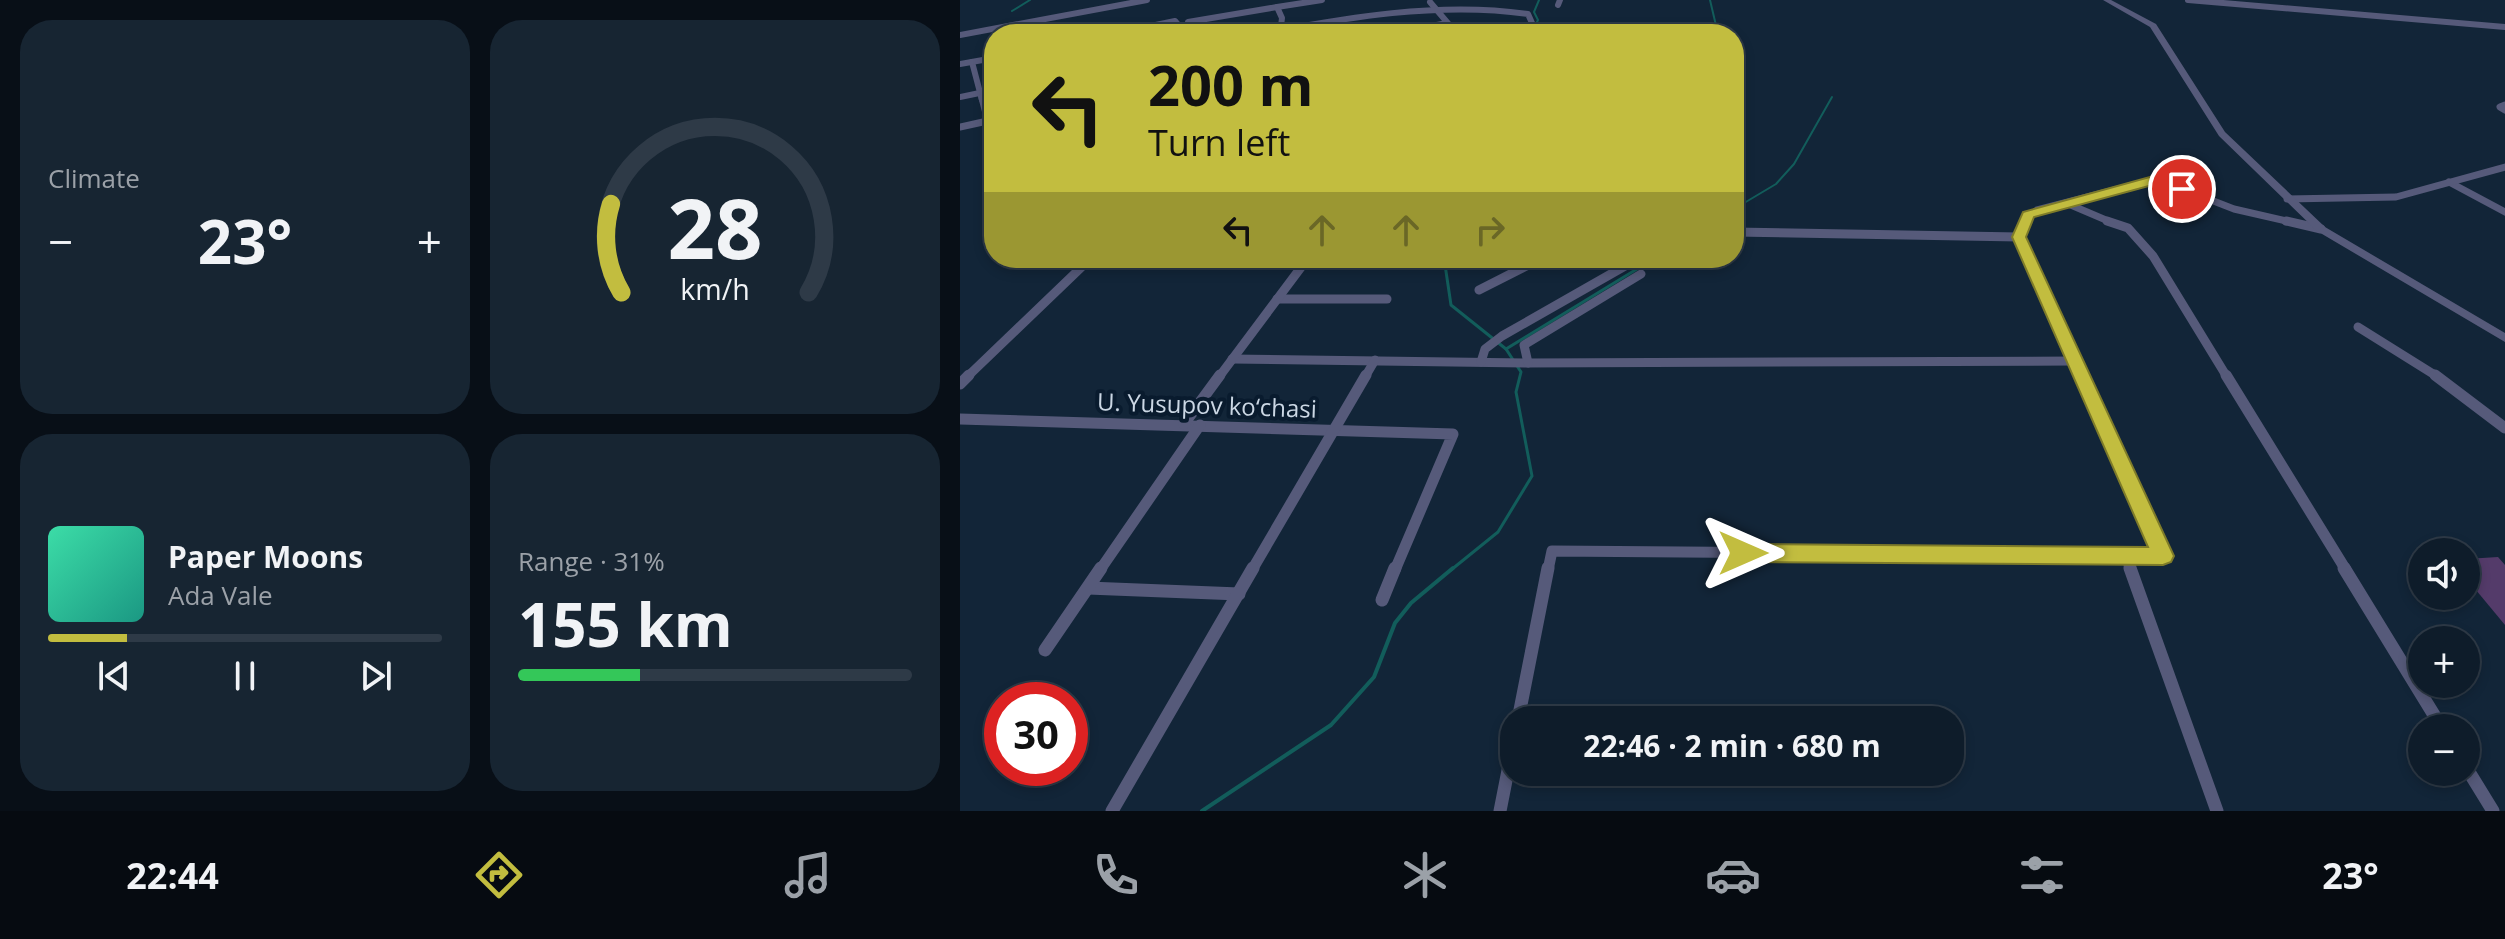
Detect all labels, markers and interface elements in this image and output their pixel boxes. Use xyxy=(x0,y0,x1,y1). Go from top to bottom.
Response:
text: 200 m xyxy=(1148,46,1314,122)
icon: left xyxy=(1016,56,1120,160)
text: Turn left xyxy=(1148,118,1290,167)
pin xyxy=(2148,155,2216,223)
text: Climate xyxy=(48,160,140,196)
icon: arrive xyxy=(2160,167,2204,211)
text: 28 xyxy=(667,169,763,282)
text: 23° xyxy=(198,200,292,282)
icon: left xyxy=(1216,208,1260,252)
icon: ahead xyxy=(1300,208,1344,252)
icon: ahead xyxy=(1384,208,1428,252)
icon: right xyxy=(1468,208,1512,252)
text: − xyxy=(48,211,73,271)
text: + xyxy=(417,211,442,271)
text: km/h xyxy=(680,269,750,308)
street label: U. Yusupov ko‘chasi xyxy=(1097,384,1317,425)
position arrow xyxy=(1701,511,1785,595)
text: Paper Moons xyxy=(168,536,363,577)
map controls xyxy=(2408,538,2480,786)
button: sound xyxy=(2408,538,2480,610)
text: Range · 31% xyxy=(518,543,665,579)
text: Ada Vale xyxy=(168,577,273,613)
text: 155 km xyxy=(518,583,733,665)
button: + xyxy=(2408,626,2480,698)
icon: previous xyxy=(92,654,136,698)
icon: pause xyxy=(223,654,267,698)
icon: next xyxy=(354,654,398,698)
speed limit sign: 30 xyxy=(984,682,1088,786)
button: − xyxy=(2408,714,2480,786)
text: 22:46 · 2 min · 680 m xyxy=(1583,725,1881,766)
icon: directions xyxy=(471,847,527,903)
icon: music xyxy=(780,847,836,903)
icon: phone xyxy=(1088,847,1144,903)
icon: climate xyxy=(1397,847,1453,903)
icon: car xyxy=(1705,847,1761,903)
icon: filters xyxy=(2014,847,2070,903)
text: 22:44 xyxy=(126,851,219,900)
text: 23° xyxy=(2322,851,2379,900)

